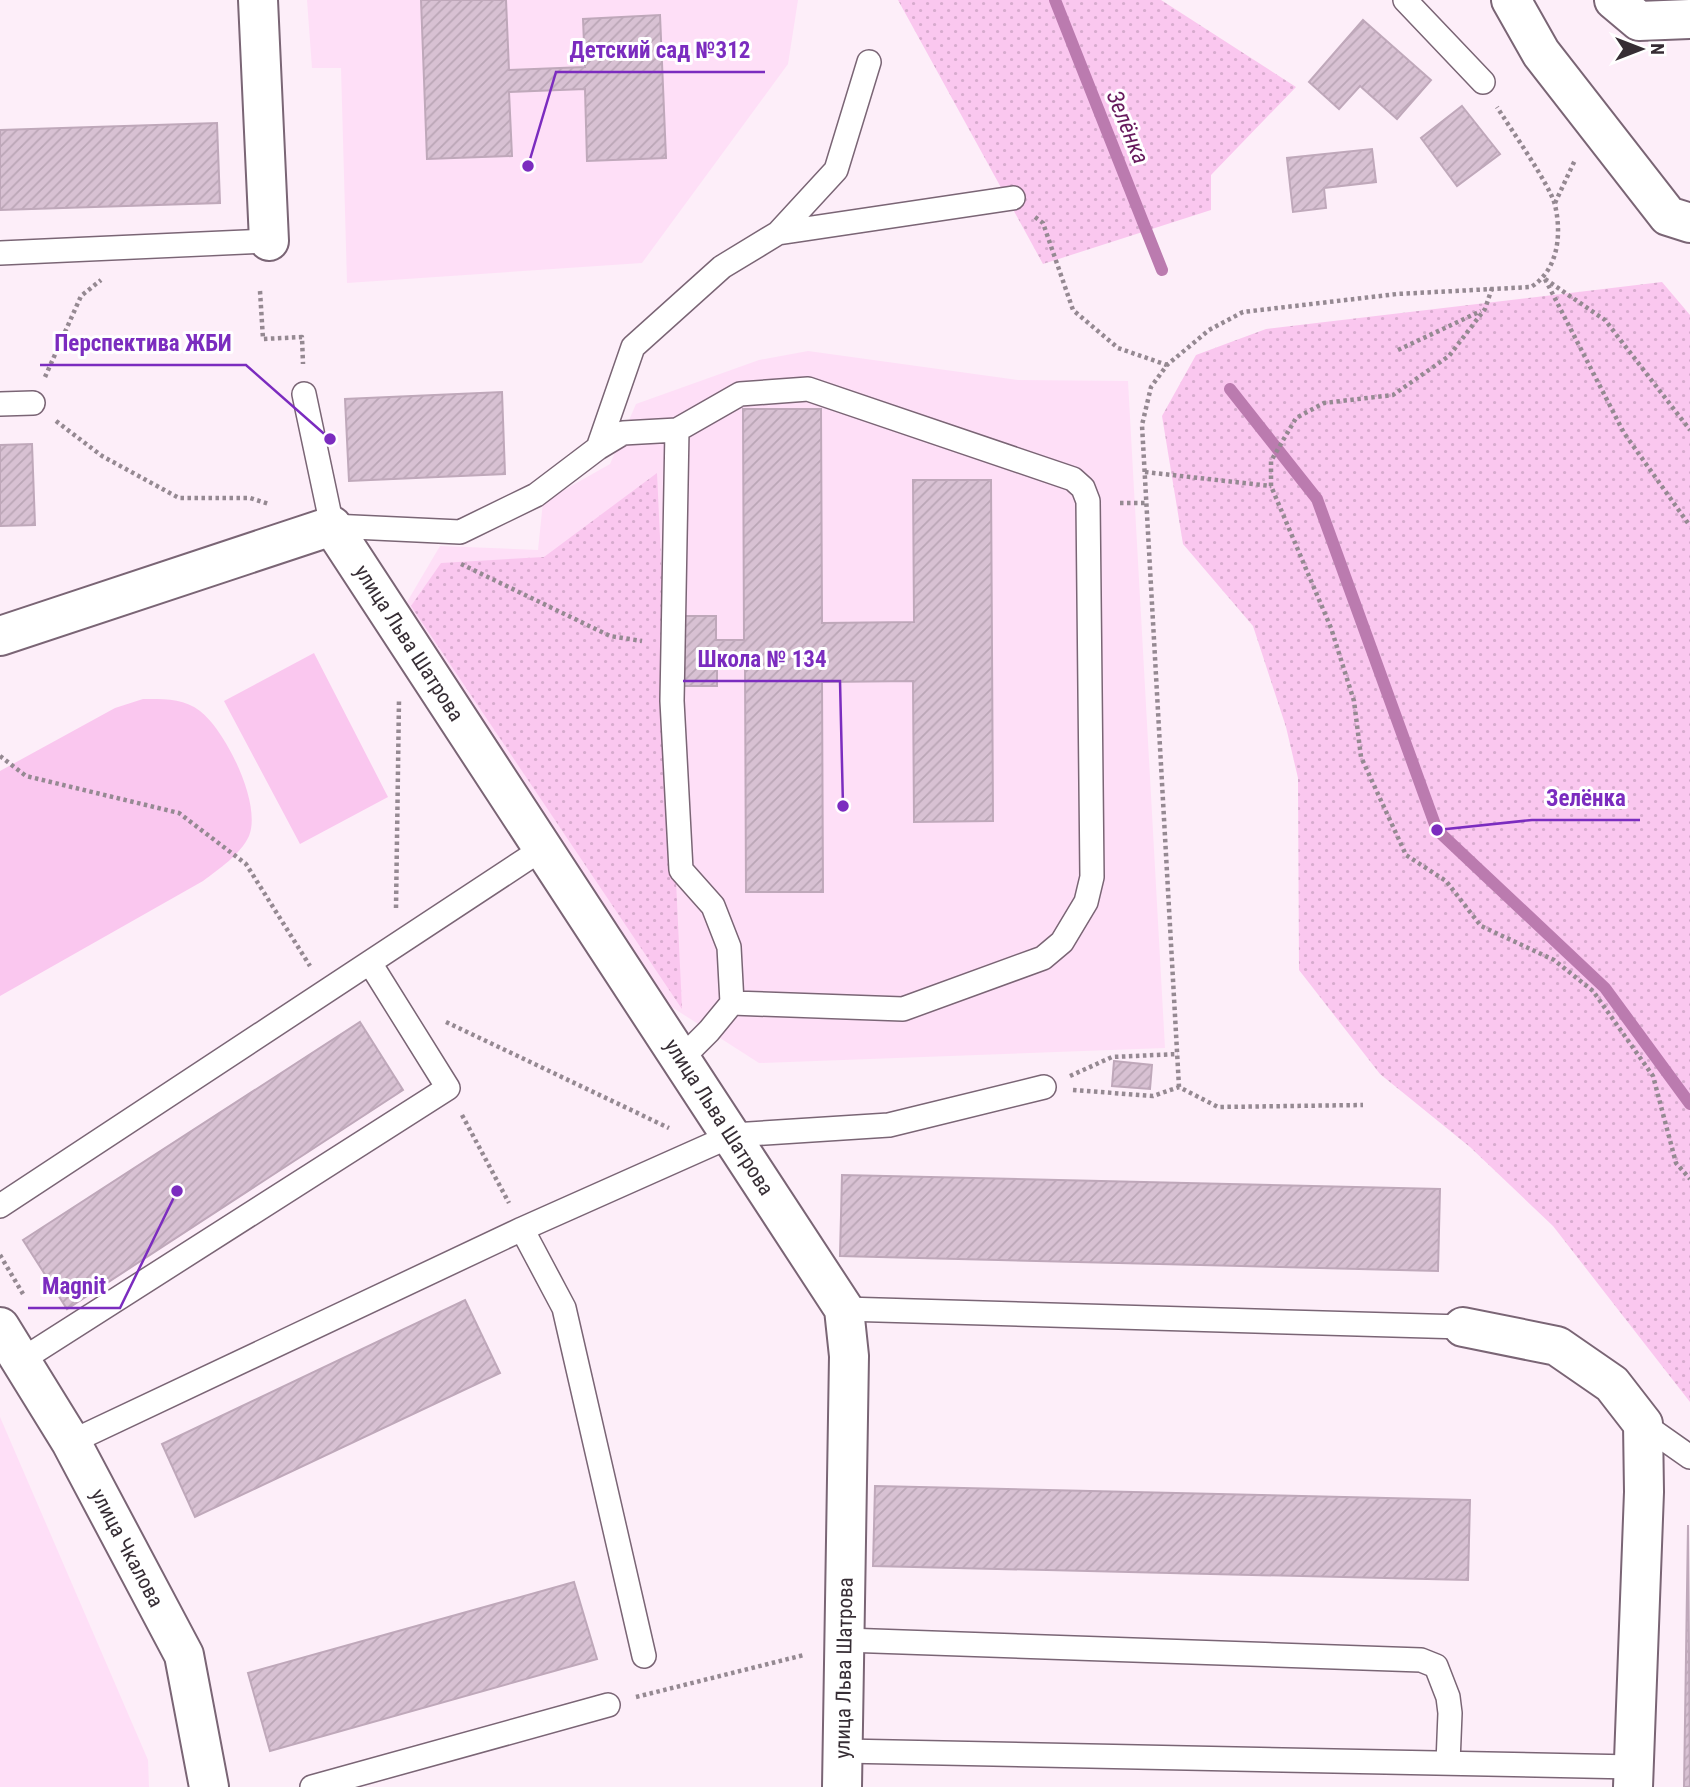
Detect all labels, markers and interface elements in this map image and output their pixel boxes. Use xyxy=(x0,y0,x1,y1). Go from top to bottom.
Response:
north arrow xyxy=(1606,14,1676,84)
callout: Детский сад №312 xyxy=(556,28,765,72)
text: Детский сад №312 xyxy=(570,37,750,64)
text: N xyxy=(1646,43,1669,55)
water label: Зелёнка xyxy=(1101,87,1154,168)
callout: Перспектива ЖБИ xyxy=(40,321,246,365)
text: Перспектива ЖБИ xyxy=(54,330,232,357)
street label: улица Льва Шатрова xyxy=(350,560,468,726)
callout: Школа № 134 xyxy=(683,637,840,681)
text: Школа № 134 xyxy=(697,646,827,673)
callout: Зелёнка xyxy=(1532,776,1640,820)
text: Зелёнка xyxy=(1546,785,1626,812)
street label: улица Льва Шатрова xyxy=(660,1034,778,1200)
callout: Magnit xyxy=(28,1264,120,1308)
text: Magnit xyxy=(42,1273,106,1300)
street label: улица Чкалова xyxy=(86,1485,168,1611)
street label: улица Льва Шатрова xyxy=(830,1577,858,1759)

